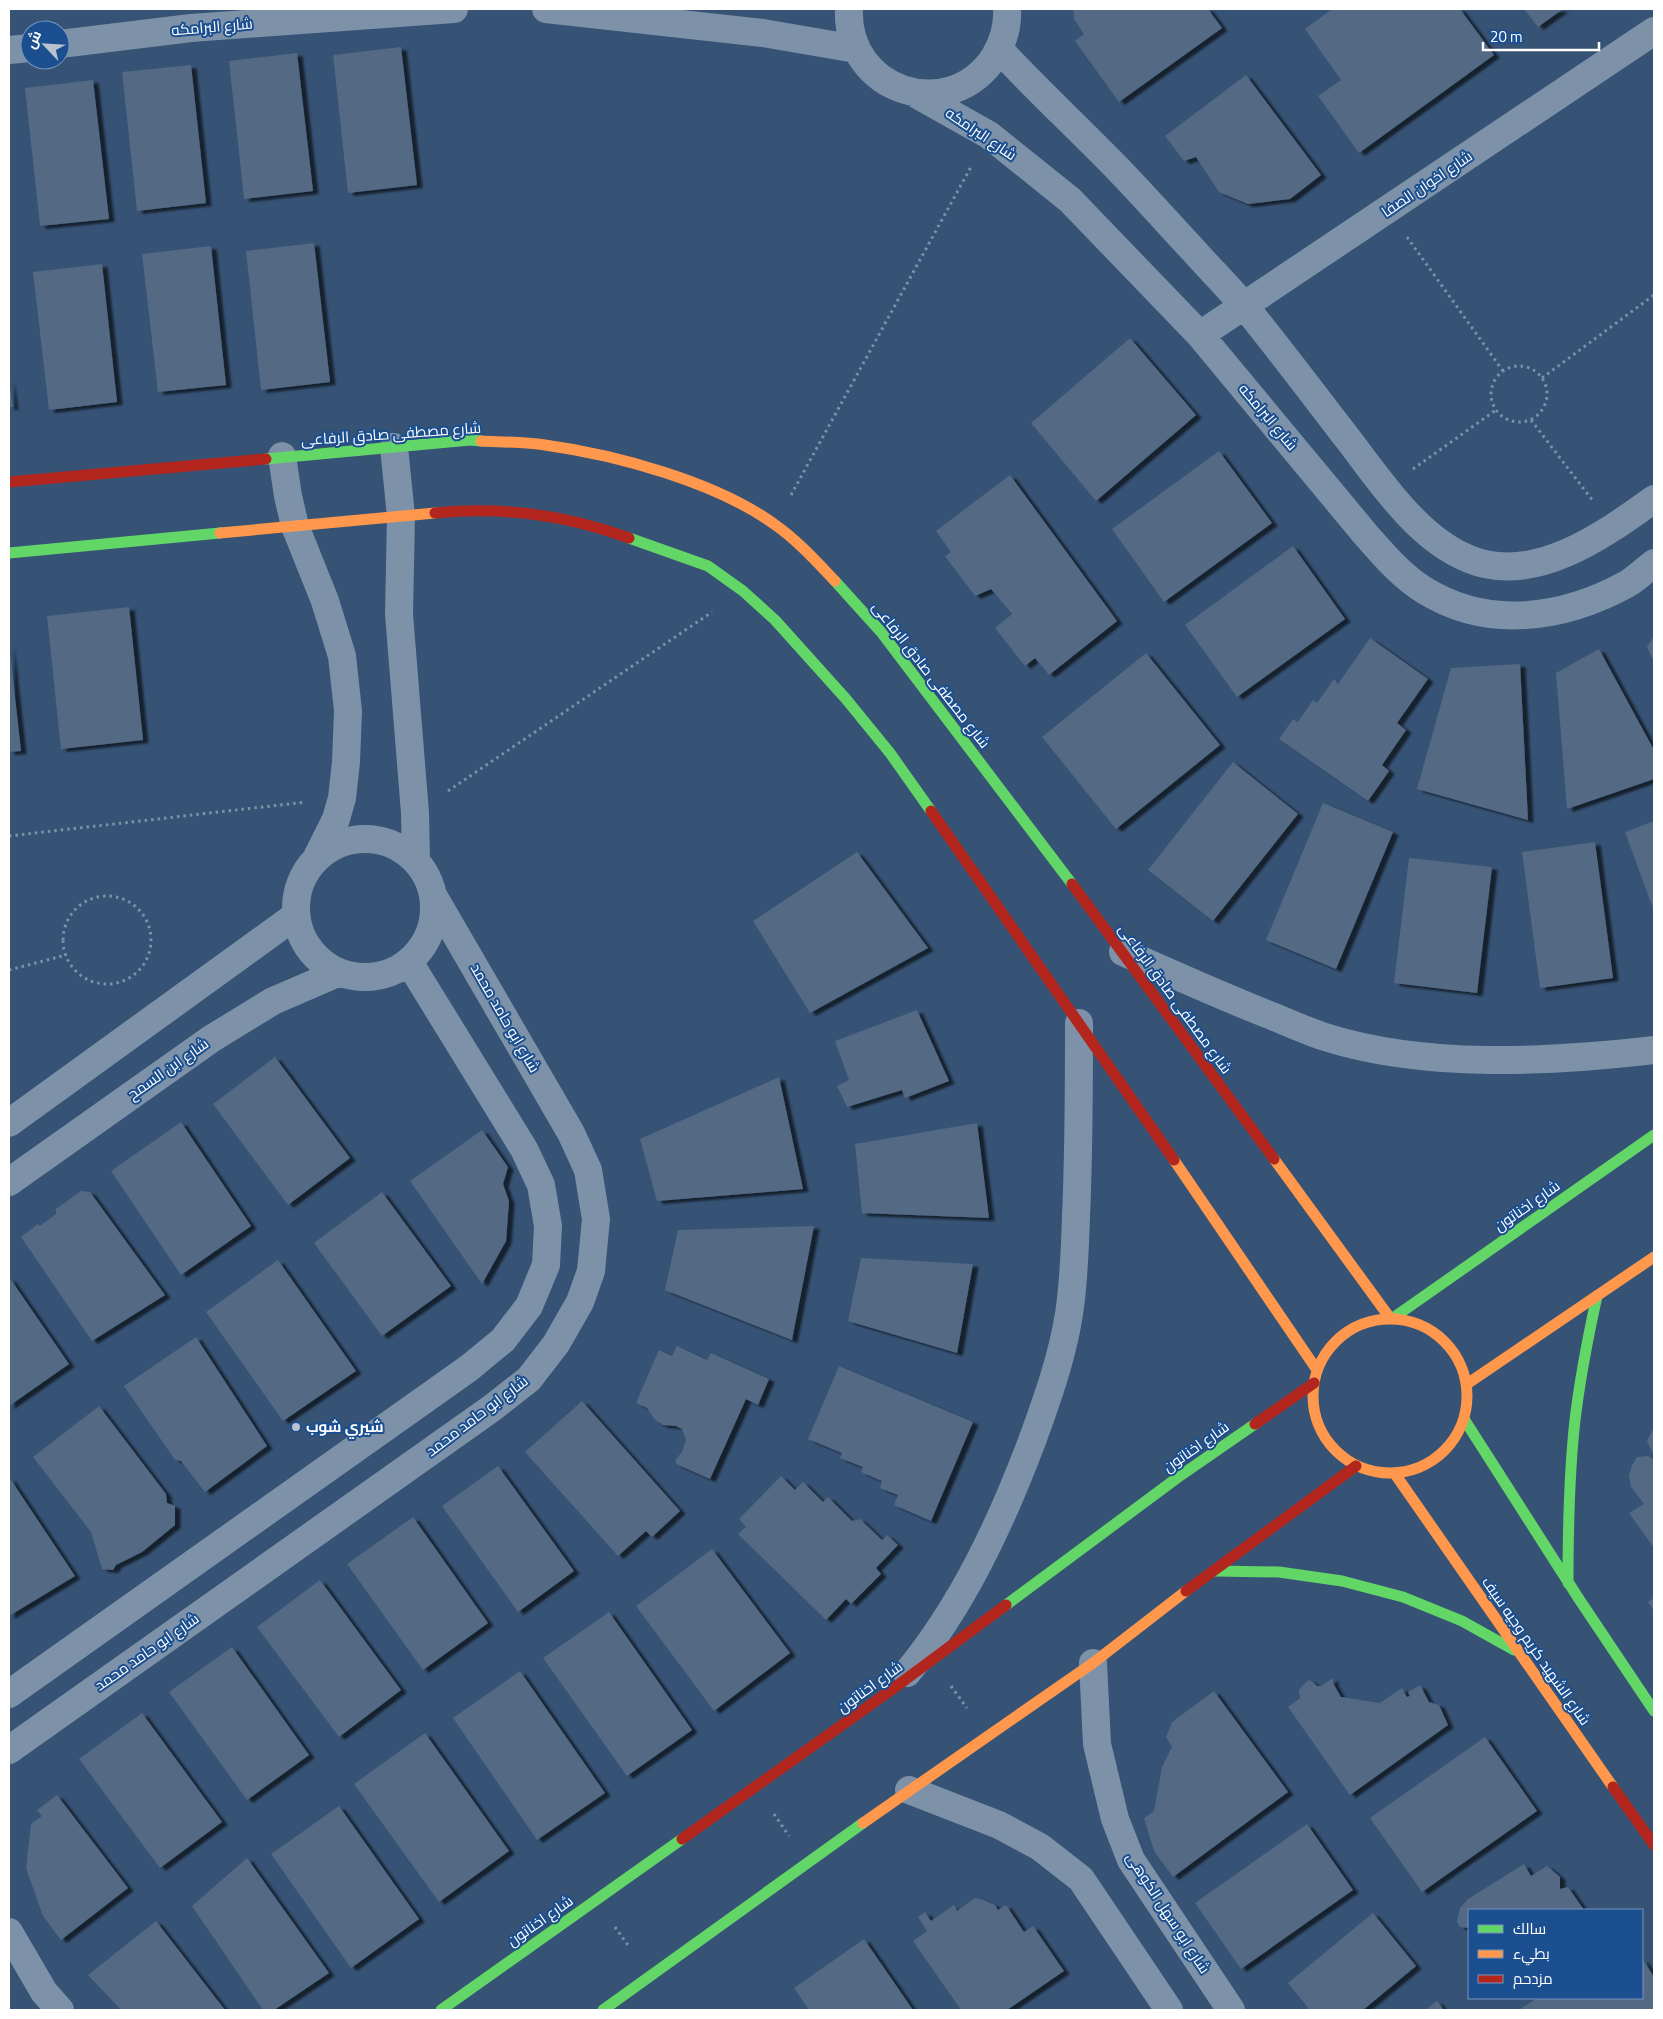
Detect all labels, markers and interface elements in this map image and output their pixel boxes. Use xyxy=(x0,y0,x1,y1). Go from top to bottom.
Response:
street label: شارع البرامكه xyxy=(170,11,254,42)
north arrow xyxy=(20,20,70,70)
scale bar xyxy=(1483,20,1599,52)
text: 20 m xyxy=(1490,25,1523,48)
text: ش xyxy=(19,27,46,52)
street label: شارع البرامكه xyxy=(941,101,1022,166)
street label: شارع اخوان الصفا xyxy=(1376,145,1477,223)
street label: شارع البرامكه xyxy=(1233,378,1303,455)
street label: شارع مصطفى صادق الرفاعى xyxy=(300,416,482,451)
street label: شارع مصطفى صادق الرفاعى xyxy=(867,596,996,753)
street label: شارع مصطفى صادق الرفاعى xyxy=(1113,919,1238,1079)
street label: شارع ابو حامد محمد xyxy=(465,959,546,1077)
street label: شارع ابن السمح xyxy=(122,1032,213,1105)
street label: شارع اخناتون xyxy=(1489,1174,1565,1237)
street label: شارع ابو حامد محمد xyxy=(421,1369,533,1462)
place label: شيري شوب xyxy=(306,1415,384,1439)
street label: شارع اخناتون xyxy=(1158,1415,1234,1478)
marker: شيري شوب xyxy=(290,1421,302,1433)
street label: شارع الشهيد كريم وجيه سيف xyxy=(1476,1572,1597,1730)
street label: شارع ابو حامد محمد xyxy=(90,1607,204,1696)
street label: شارع اخناتون xyxy=(832,1655,907,1718)
street label: شارع ابو سهل الكوهى xyxy=(1121,1848,1216,1978)
street label: شارع اخناتون xyxy=(502,1889,578,1952)
legend xyxy=(1468,1909,1643,1999)
text: سالك xyxy=(1513,1917,1546,1940)
text: بطيء xyxy=(1513,1942,1550,1966)
text: مزدحم xyxy=(1513,1967,1553,1990)

